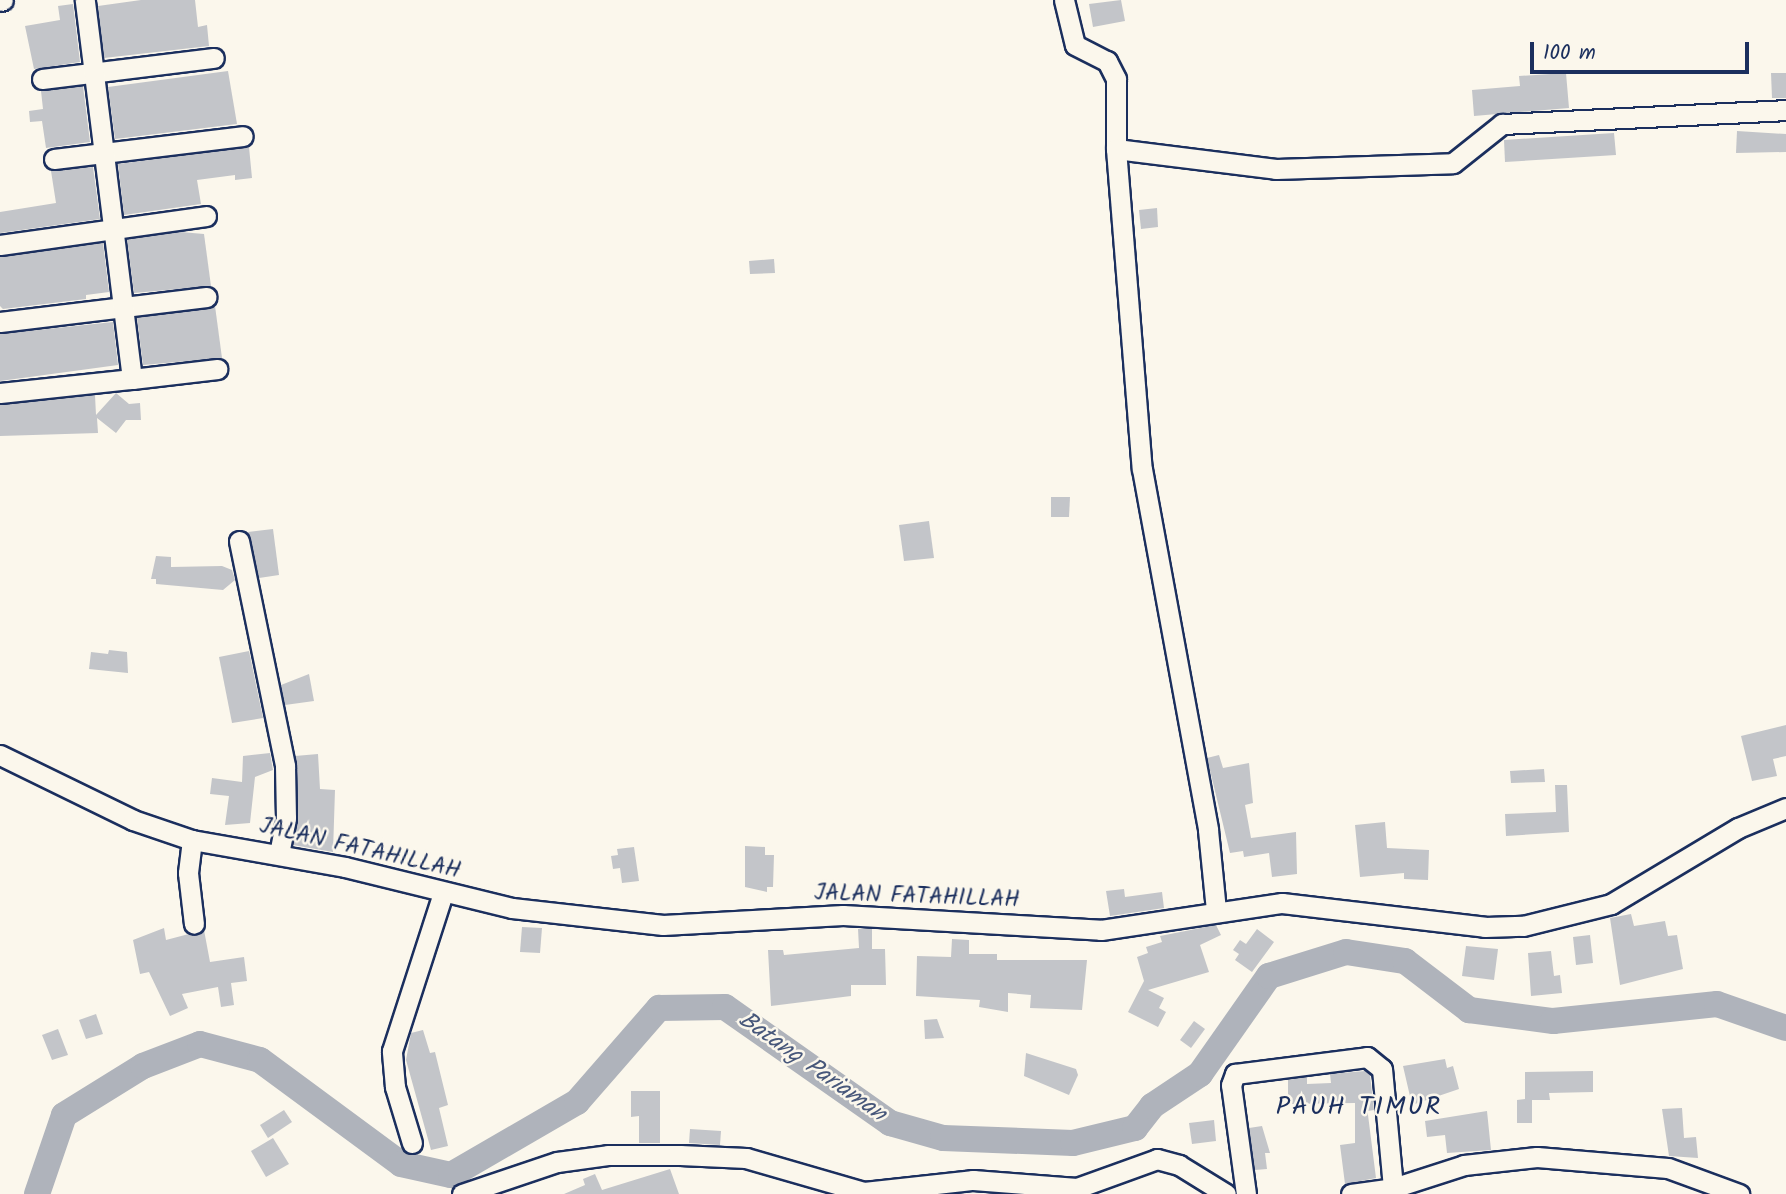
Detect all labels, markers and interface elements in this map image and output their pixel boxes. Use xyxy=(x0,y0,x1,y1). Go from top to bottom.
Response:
scale bar xyxy=(1534,28,1753,72)
text: 100 m xyxy=(1543,37,1596,70)
street label: JALAN FATAHILLAH xyxy=(257,812,463,886)
street label: JALAN FATAHILLAH xyxy=(814,880,1020,914)
water label: Batang Pariaman xyxy=(733,1006,891,1128)
district label: PAUH TIMUR xyxy=(1277,1092,1441,1124)

